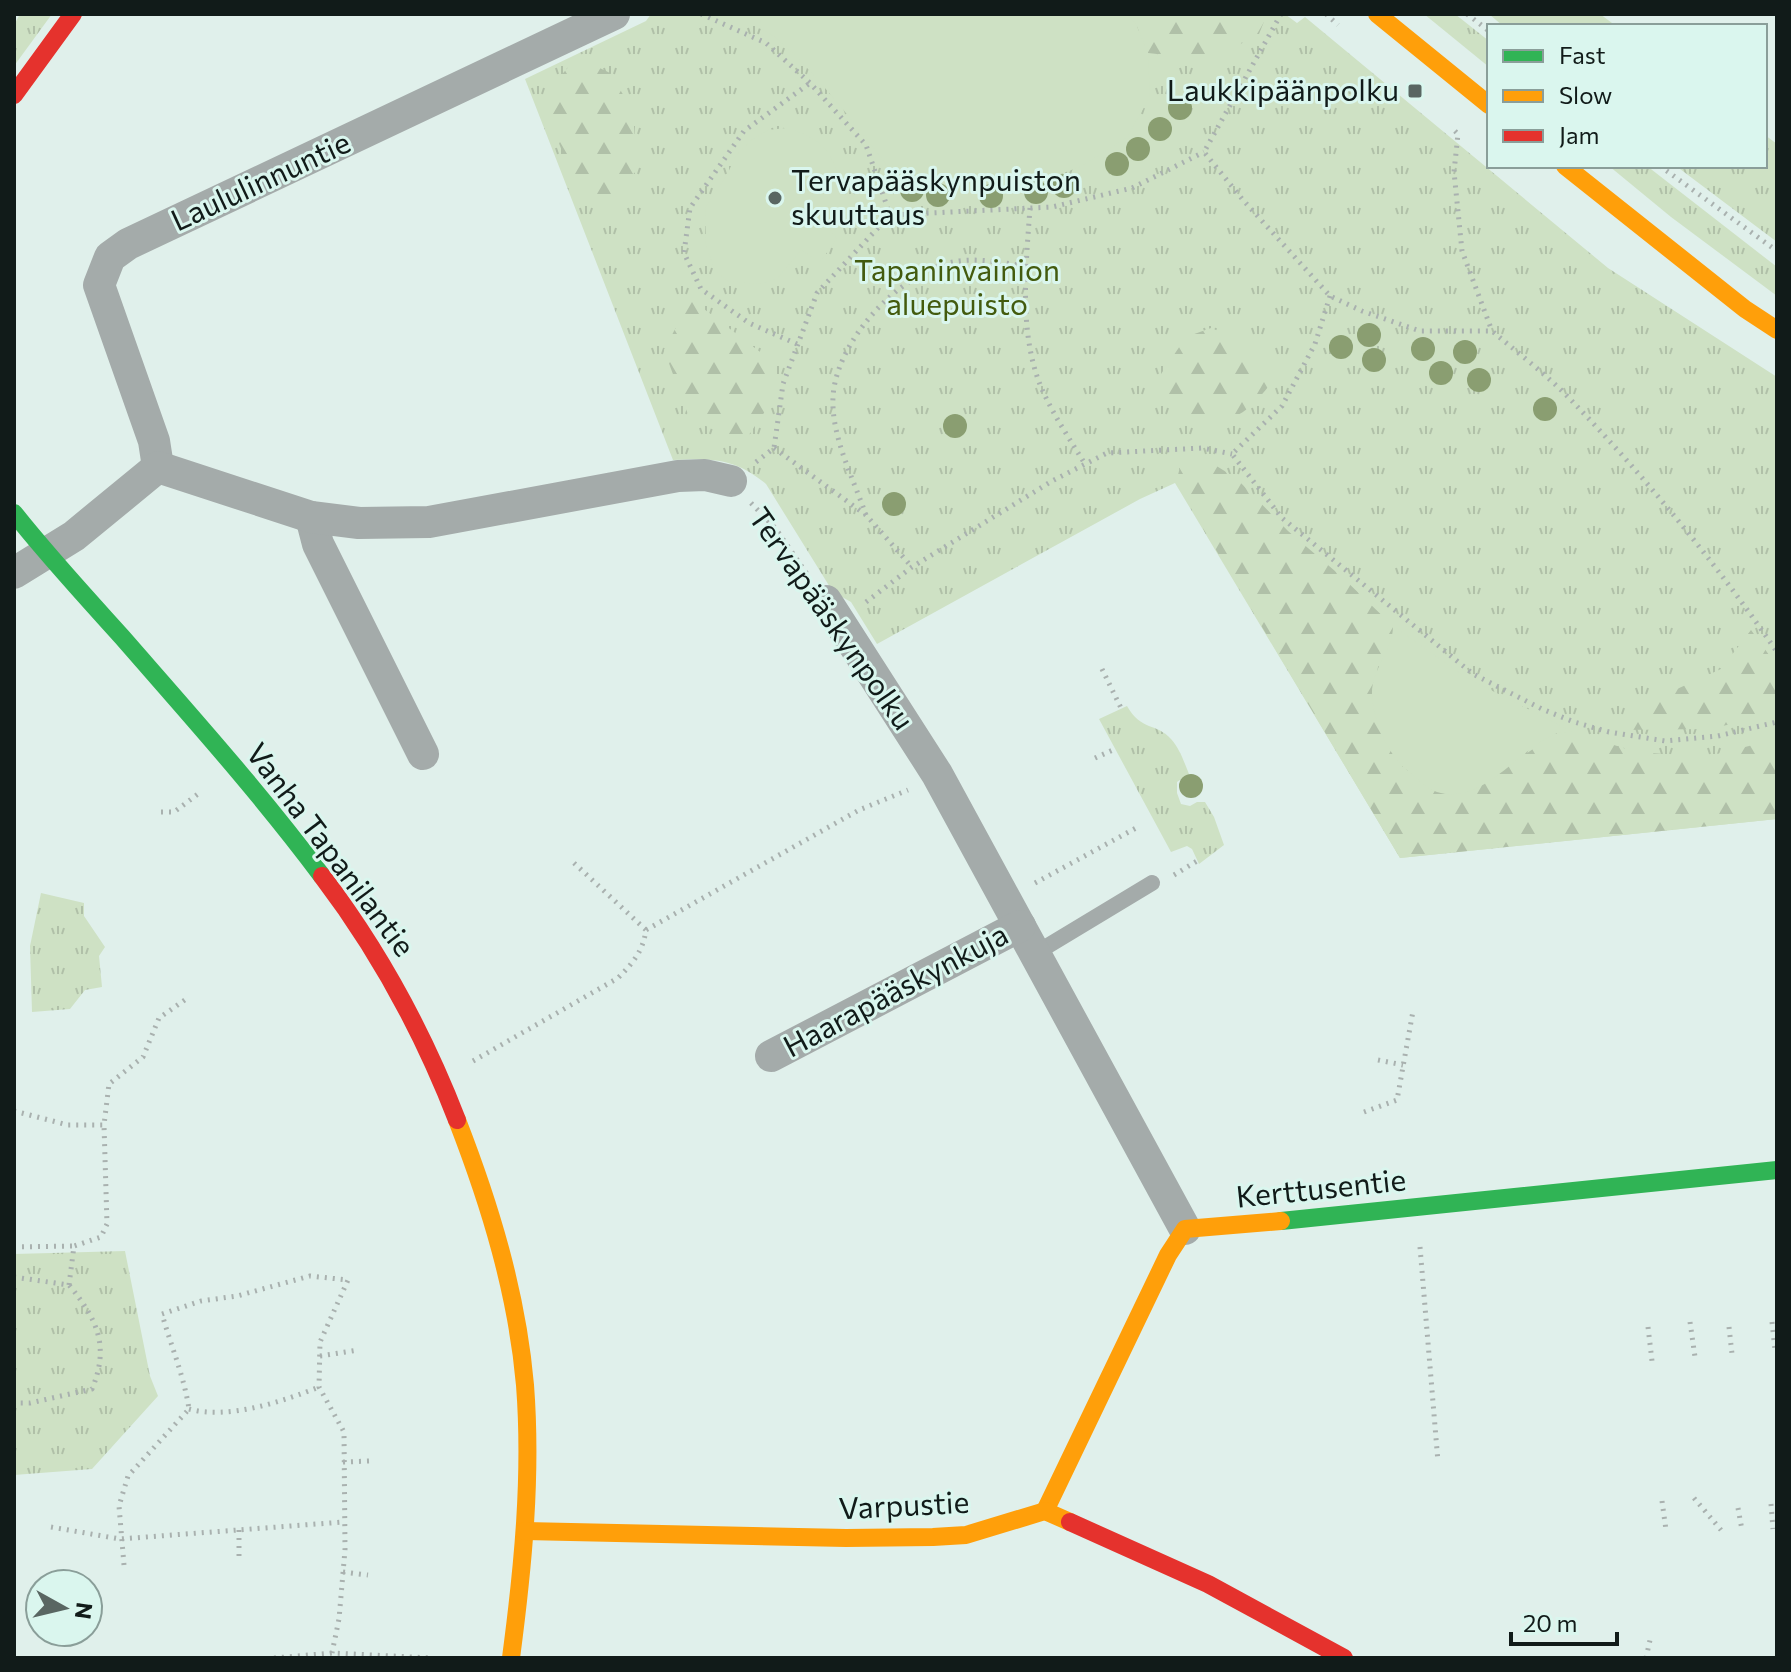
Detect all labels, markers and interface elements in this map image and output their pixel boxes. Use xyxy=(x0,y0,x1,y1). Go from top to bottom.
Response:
legend xyxy=(1487,24,1767,168)
text: Fast xyxy=(1559,40,1606,69)
place label: Laukkipäänpolku xyxy=(1167,70,1399,107)
text: Slow xyxy=(1559,80,1612,109)
marker: Laukkipäänpolku xyxy=(1406,82,1424,100)
text: Jam xyxy=(1559,120,1599,149)
street label: Laululinnuntie xyxy=(164,122,355,237)
place label: Tervapääskynpuiston skuuttaus xyxy=(791,160,1081,231)
marker: Tervapääskynpuiston skuuttaus xyxy=(766,189,784,207)
park label: Tapaninvainion aluepuisto xyxy=(854,250,1060,321)
street label: Tervapääskynpolku xyxy=(742,499,924,736)
street label: Vanha Tapanilantie xyxy=(240,735,424,962)
street label: Haarapääskynkuja xyxy=(776,914,1013,1064)
street label: Kerttusentie xyxy=(1234,1159,1408,1214)
street label: Varpustie xyxy=(838,1482,970,1525)
north arrow xyxy=(24,1568,104,1648)
scale bar xyxy=(1511,1596,1617,1646)
text: N xyxy=(70,1601,99,1621)
text: 20 m xyxy=(1523,1608,1577,1637)

